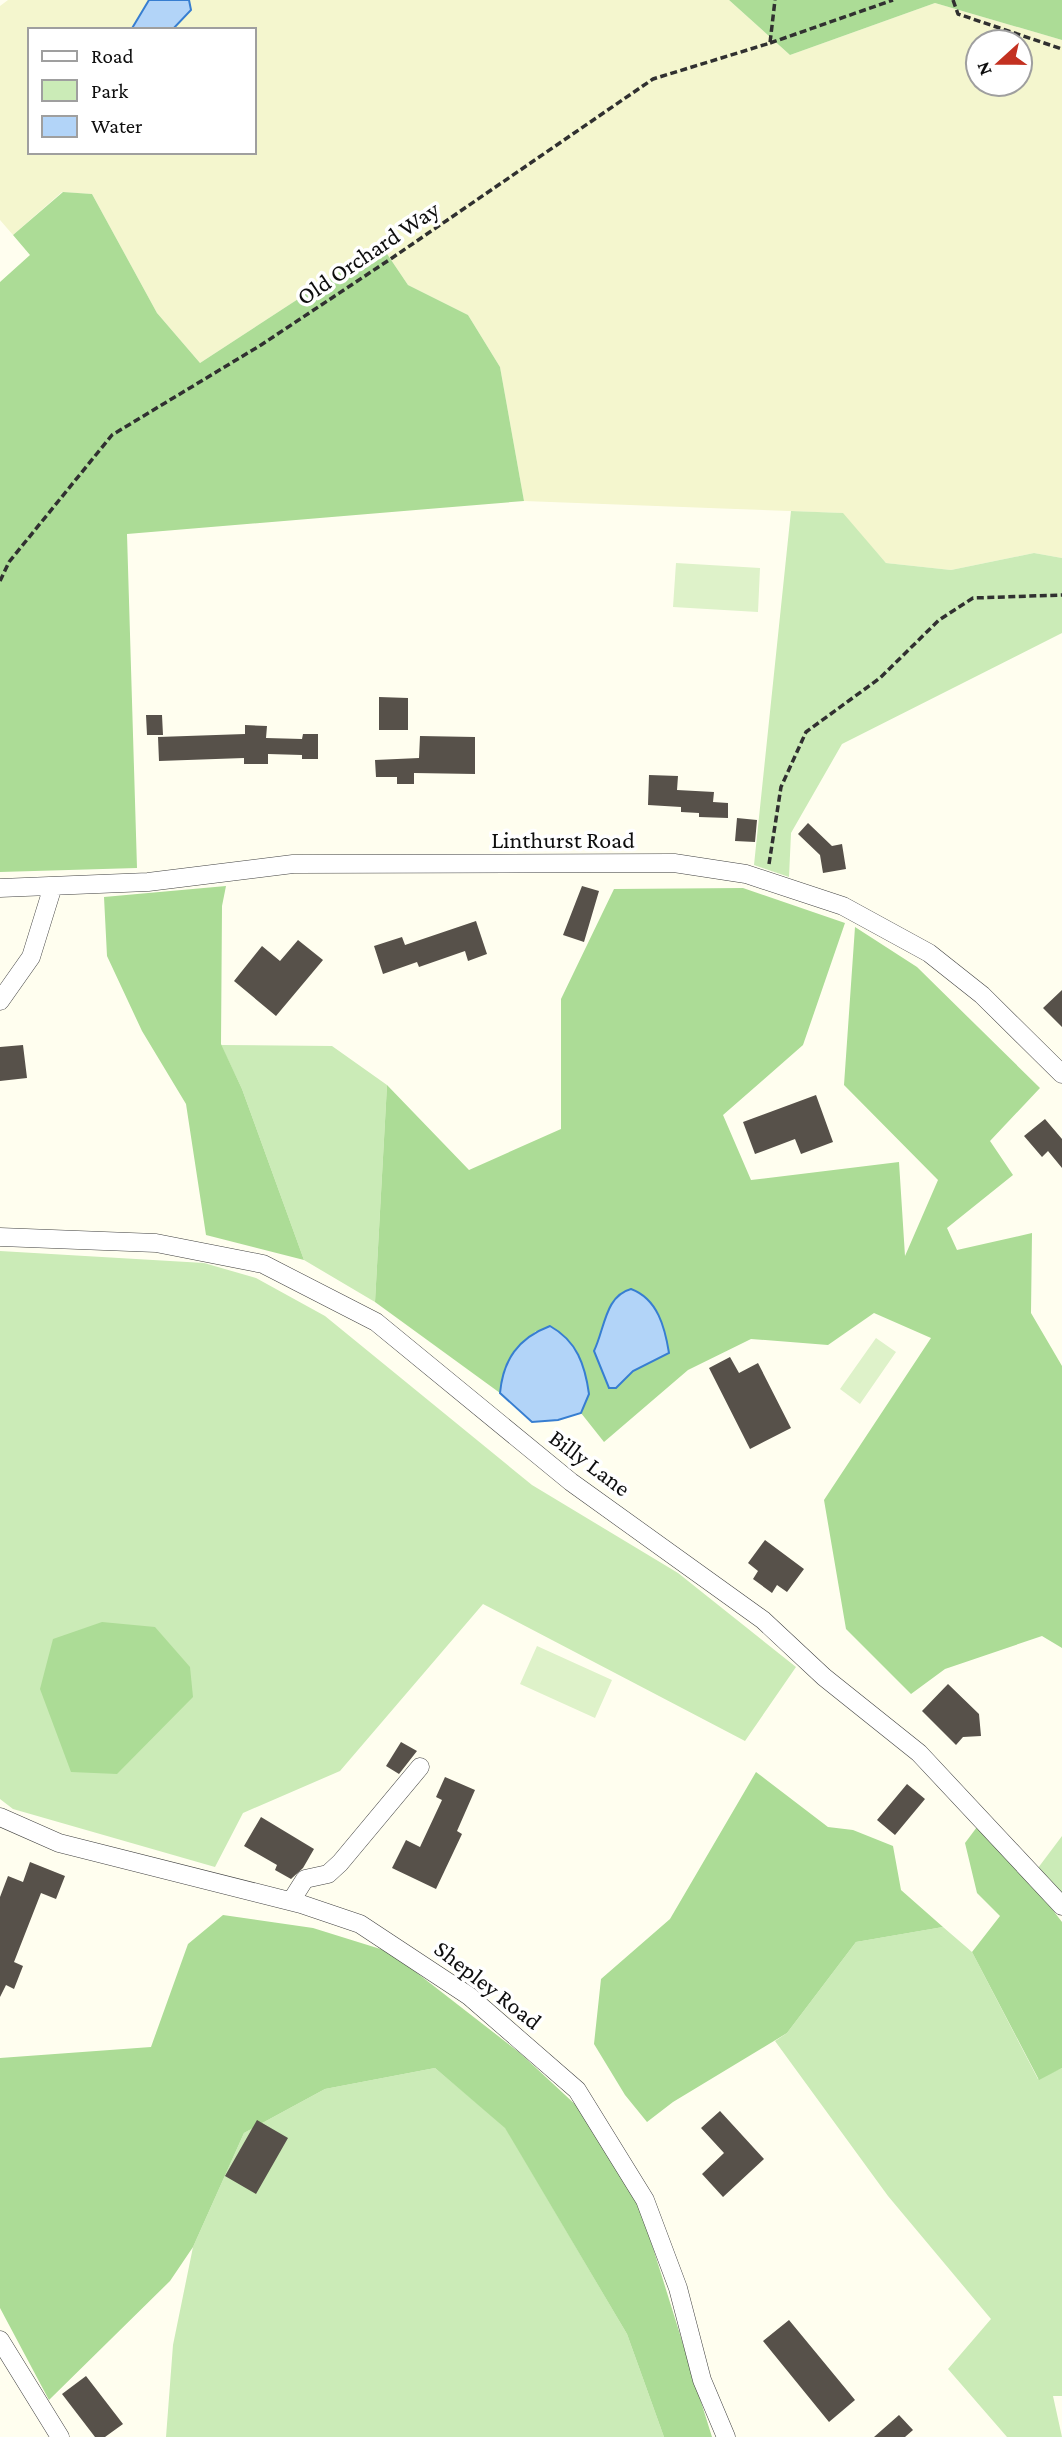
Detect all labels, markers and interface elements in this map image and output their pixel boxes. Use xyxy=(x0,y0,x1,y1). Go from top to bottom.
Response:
legend xyxy=(28,28,256,154)
north arrow xyxy=(964,28,1034,98)
text: Road xyxy=(91,44,134,68)
text: N xyxy=(971,59,996,79)
text: Park xyxy=(91,79,128,103)
text: Water xyxy=(91,114,143,138)
street label: Old Orchard Way xyxy=(292,195,445,310)
street label: Linthurst Road xyxy=(491,826,635,853)
street label: Billy Lane xyxy=(545,1424,636,1502)
street label: Shepley Road xyxy=(429,1934,547,2035)

